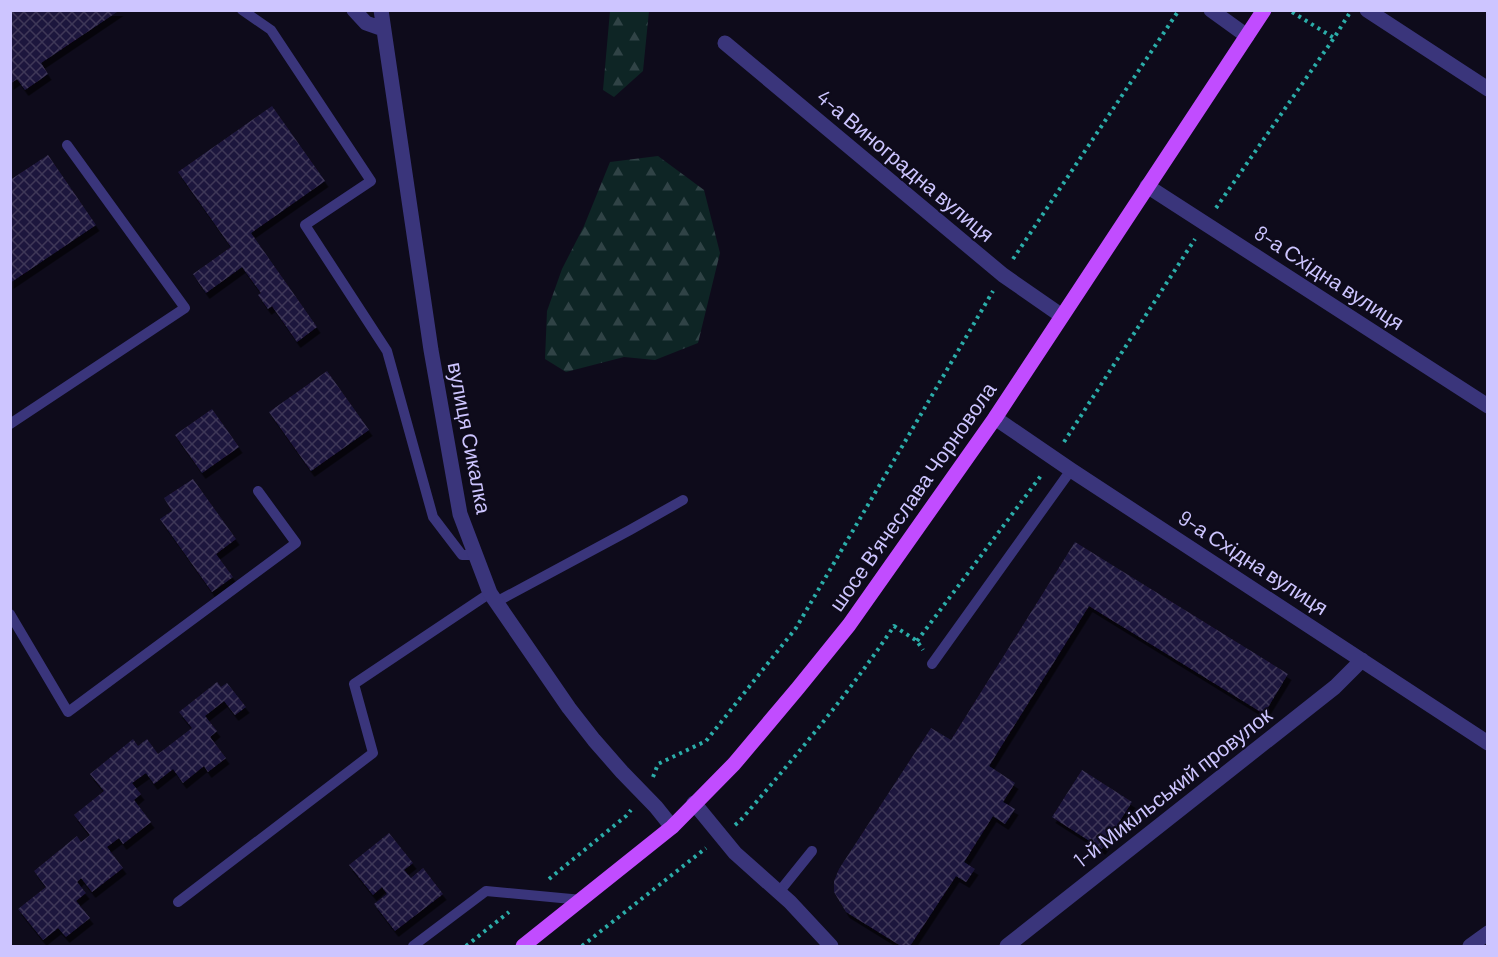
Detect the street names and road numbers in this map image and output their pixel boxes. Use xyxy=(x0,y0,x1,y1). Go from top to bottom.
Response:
street label: 4-а Виноградна вулиця xyxy=(812,83,1000,246)
street label: 8-а Східна вулиця xyxy=(1250,219,1409,334)
street label: вулиця Сикалка xyxy=(443,360,498,516)
street label: шосе В'ячеслава Чорновола xyxy=(823,377,1001,615)
street label: 9-а Східна вулиця xyxy=(1174,504,1333,619)
street label: 1-й Микільський провулок xyxy=(1068,701,1277,872)

